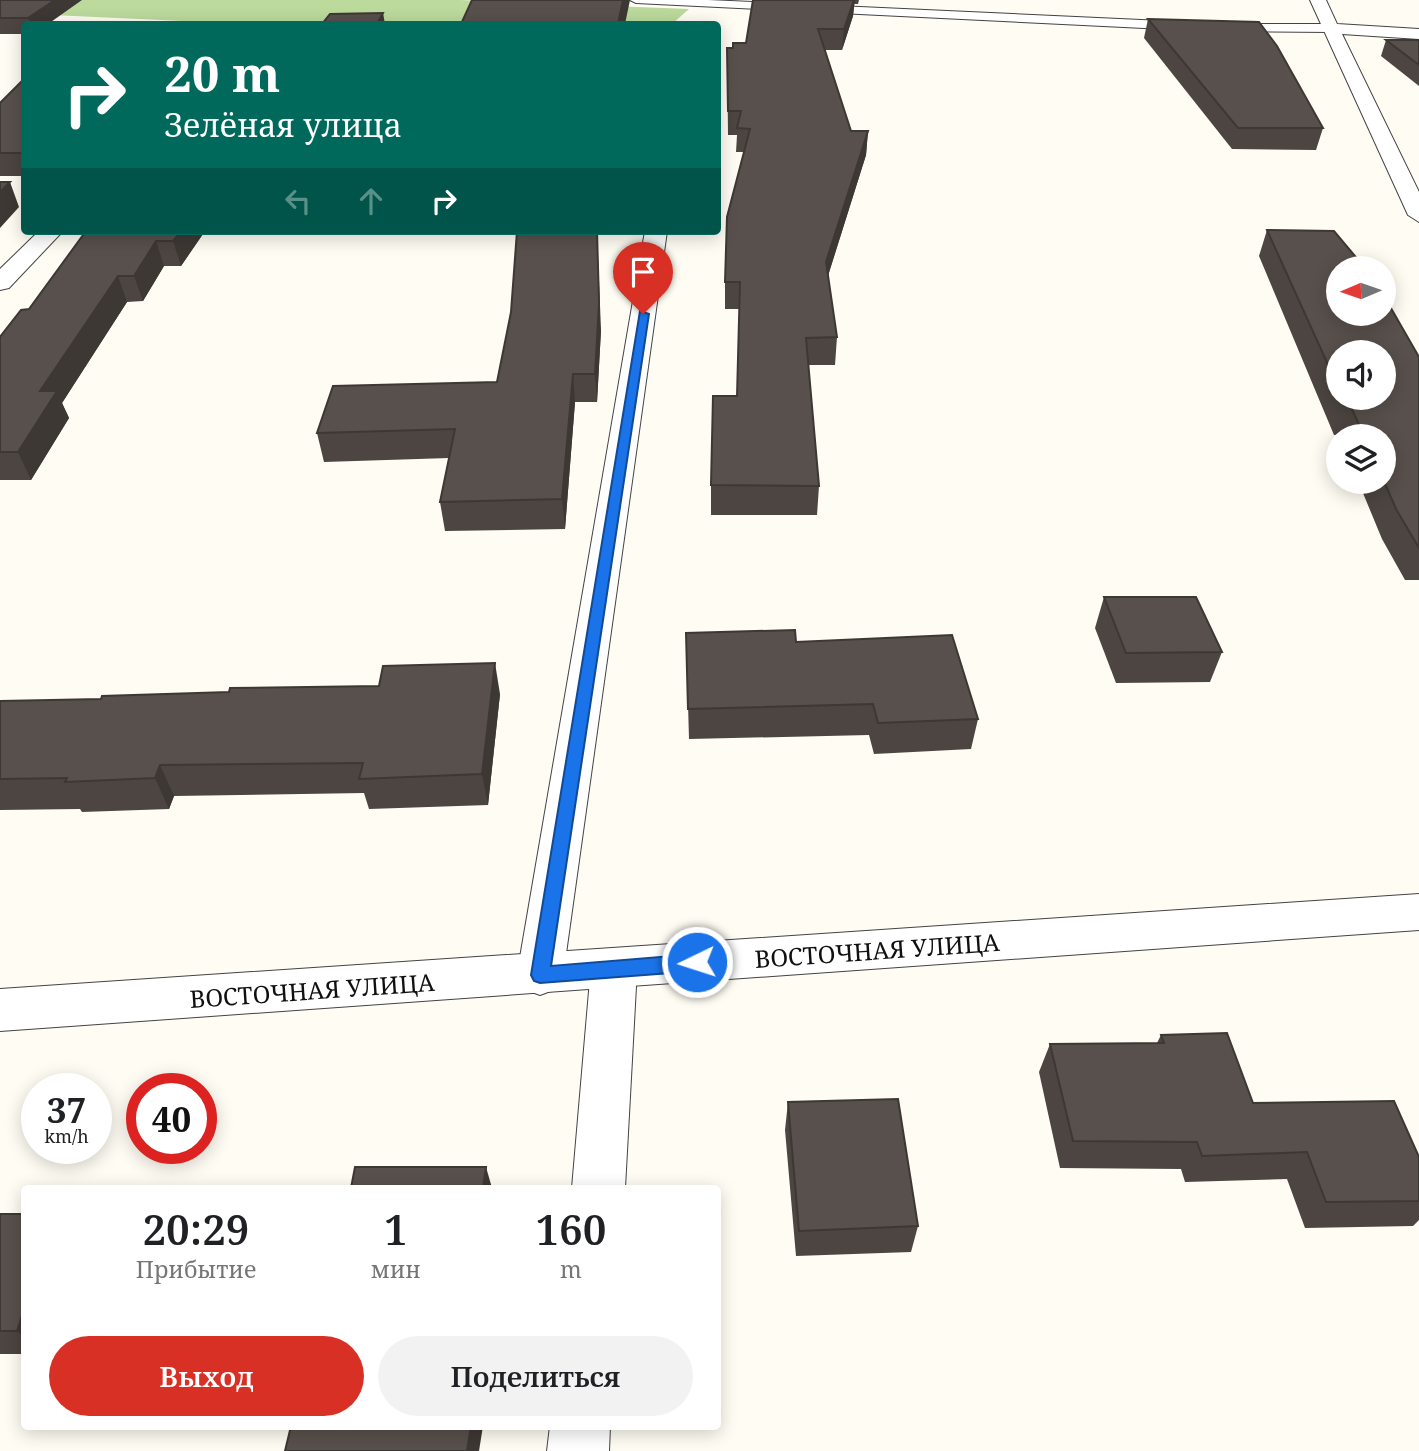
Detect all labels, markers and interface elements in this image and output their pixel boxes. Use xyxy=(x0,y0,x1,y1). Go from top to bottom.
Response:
text: 20 m xyxy=(164,40,280,106)
icon: right xyxy=(49,49,140,140)
text: Зелёная улица xyxy=(164,103,402,146)
icon: left xyxy=(279,182,317,220)
icon: ahead xyxy=(352,182,390,220)
icon: right xyxy=(425,182,463,220)
pin xyxy=(613,242,673,314)
icon: arrive xyxy=(624,253,662,291)
north arrow xyxy=(1326,256,1396,326)
map controls xyxy=(1326,256,1396,494)
button: sound xyxy=(1326,340,1396,410)
button: layers xyxy=(1326,424,1396,494)
position arrow xyxy=(660,925,734,999)
street label: ВОСТОЧНАЯ УЛИЦА xyxy=(753,925,1001,975)
street label: ВОСТОЧНАЯ УЛИЦА xyxy=(188,965,436,1015)
speed limit sign: 40 xyxy=(126,1073,217,1164)
text: 37 xyxy=(47,1086,86,1133)
text: km/h xyxy=(44,1124,89,1148)
text: 20:29 xyxy=(142,1200,249,1257)
text: 1 xyxy=(384,1200,408,1257)
text: 160 xyxy=(535,1200,606,1257)
text: Прибытие xyxy=(136,1253,256,1285)
text: мин xyxy=(371,1253,421,1285)
text: m xyxy=(560,1253,582,1285)
button: Выход xyxy=(49,1336,364,1416)
button: Поделиться xyxy=(378,1336,693,1416)

